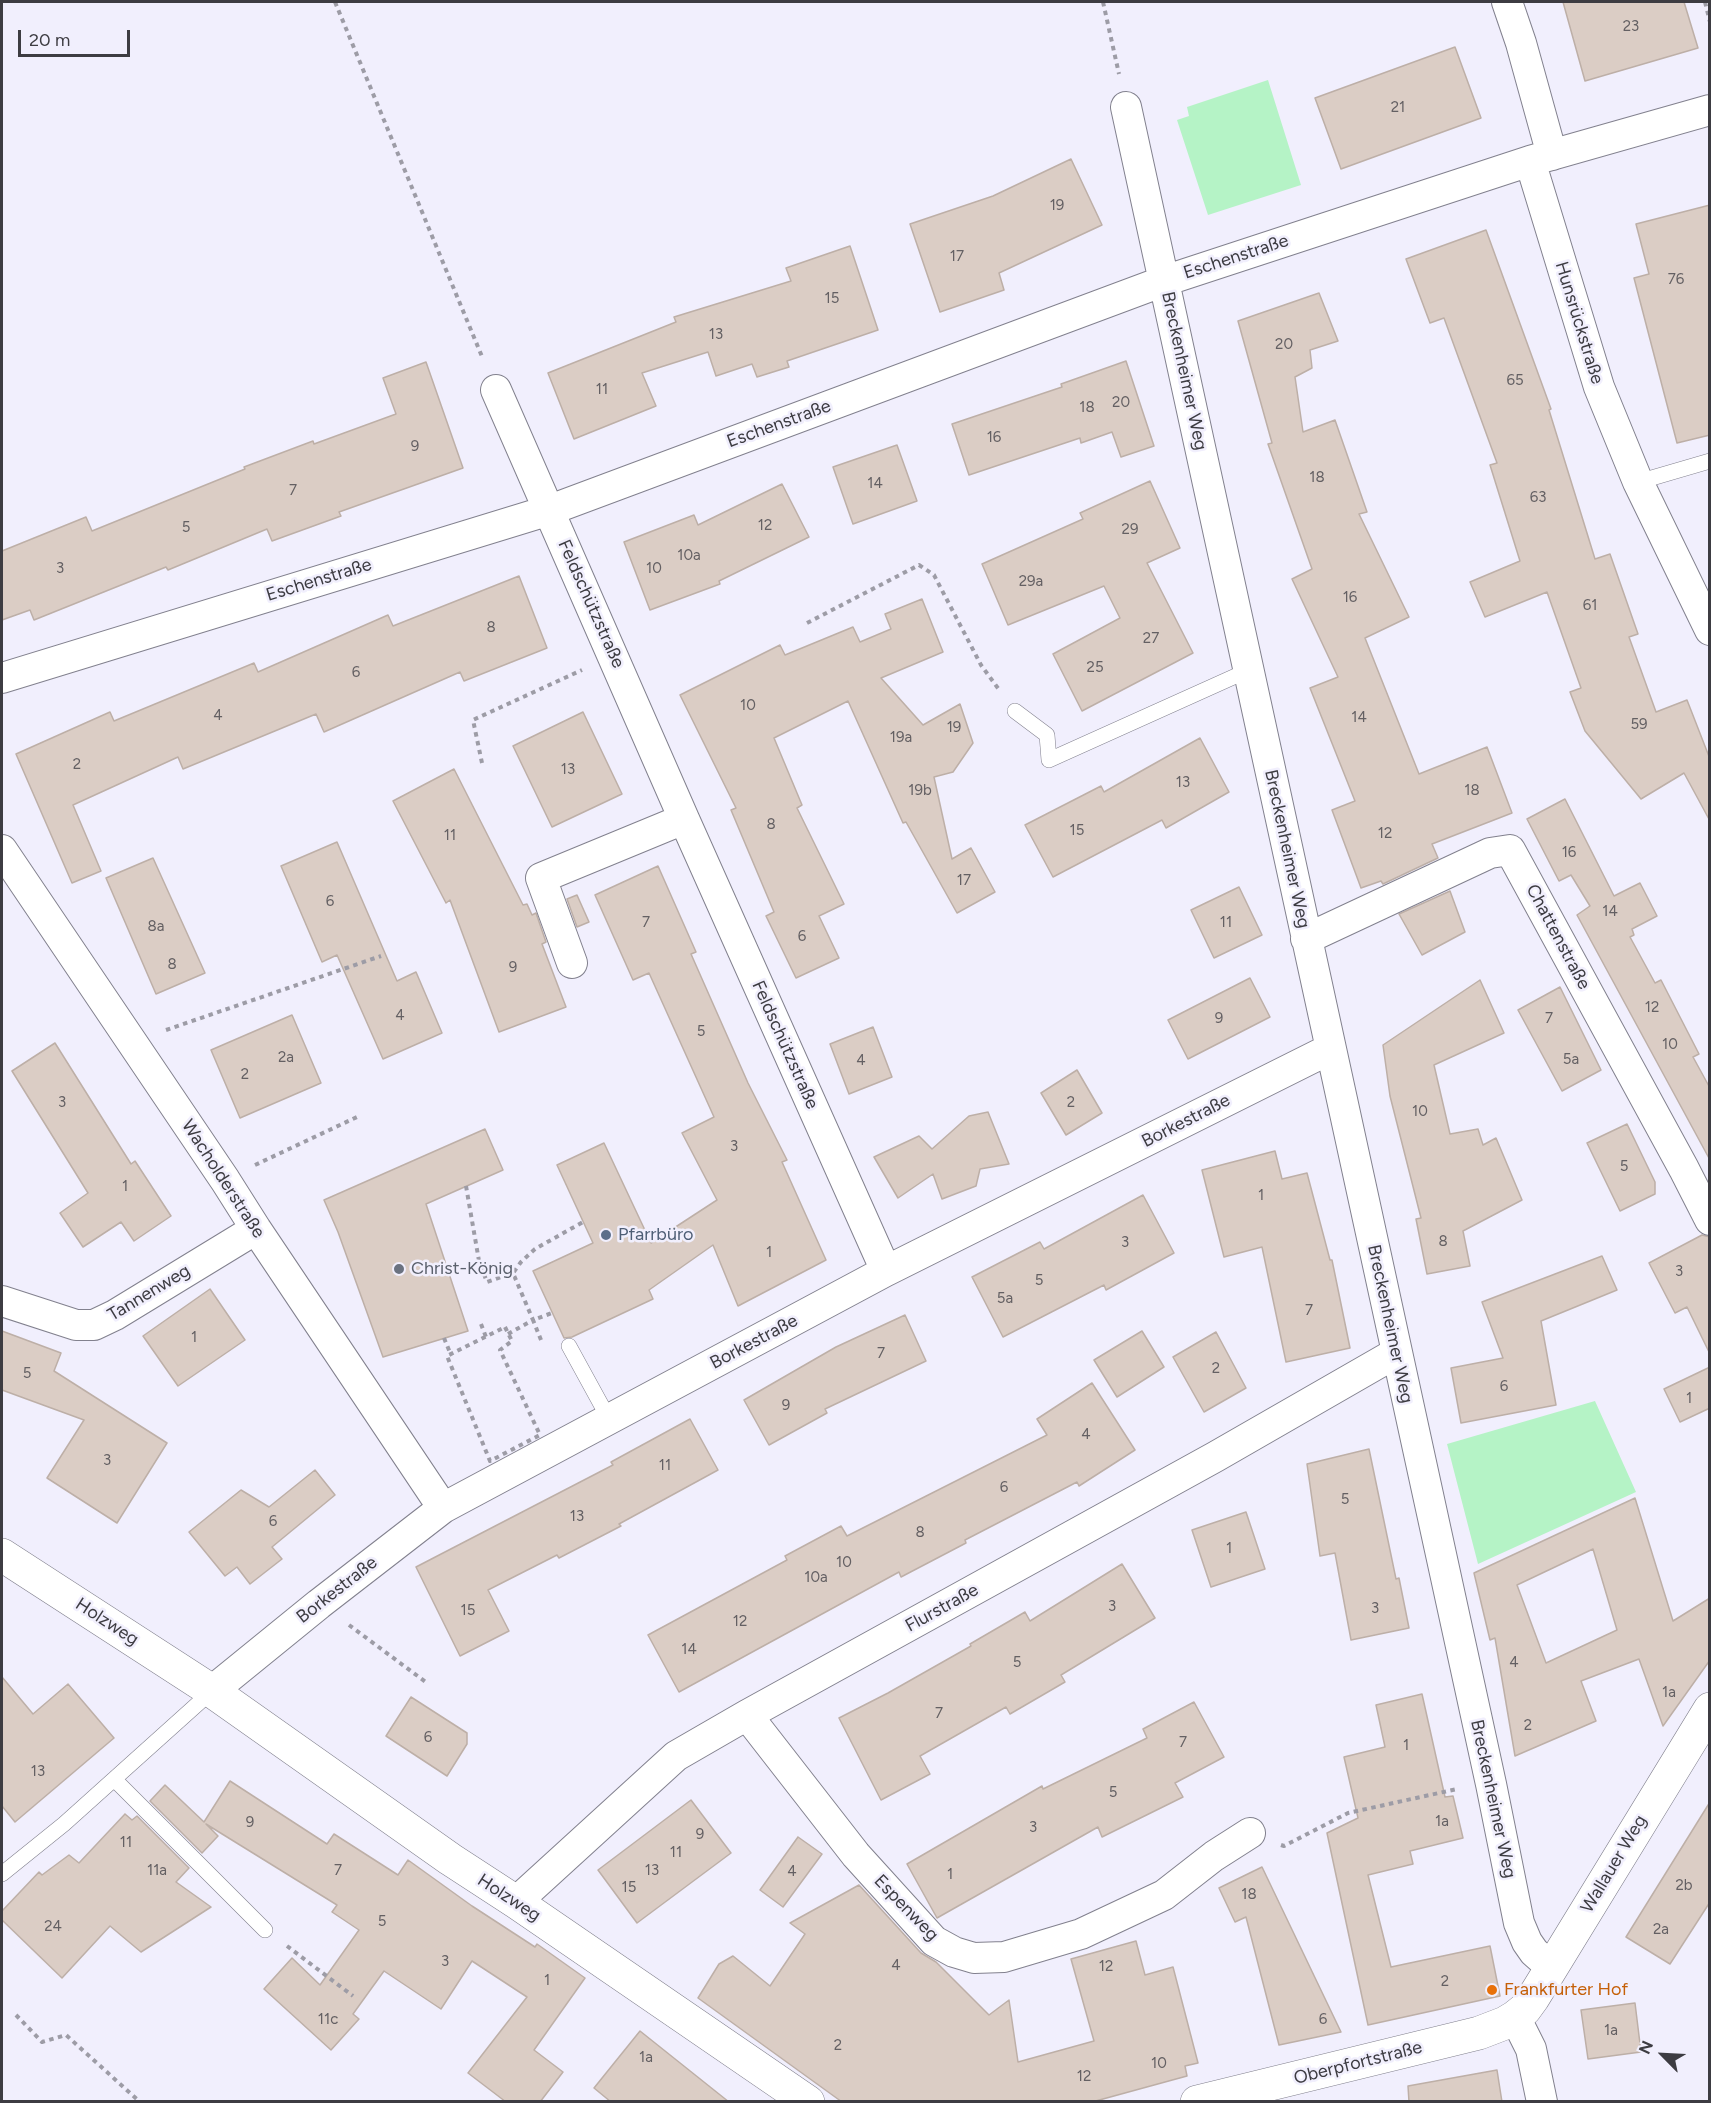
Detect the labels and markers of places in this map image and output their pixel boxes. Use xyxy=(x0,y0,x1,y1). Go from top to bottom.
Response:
place label: Pfarrbüro xyxy=(618,1224,693,1246)
marker: Pfarrbüro xyxy=(599,1228,613,1242)
place label: Christ-König xyxy=(411,1258,513,1280)
marker: Christ-König xyxy=(392,1262,406,1276)
place label: Frankfurter Hof xyxy=(1504,1979,1628,2001)
marker: Frankfurter Hof xyxy=(1485,1983,1499,1997)

